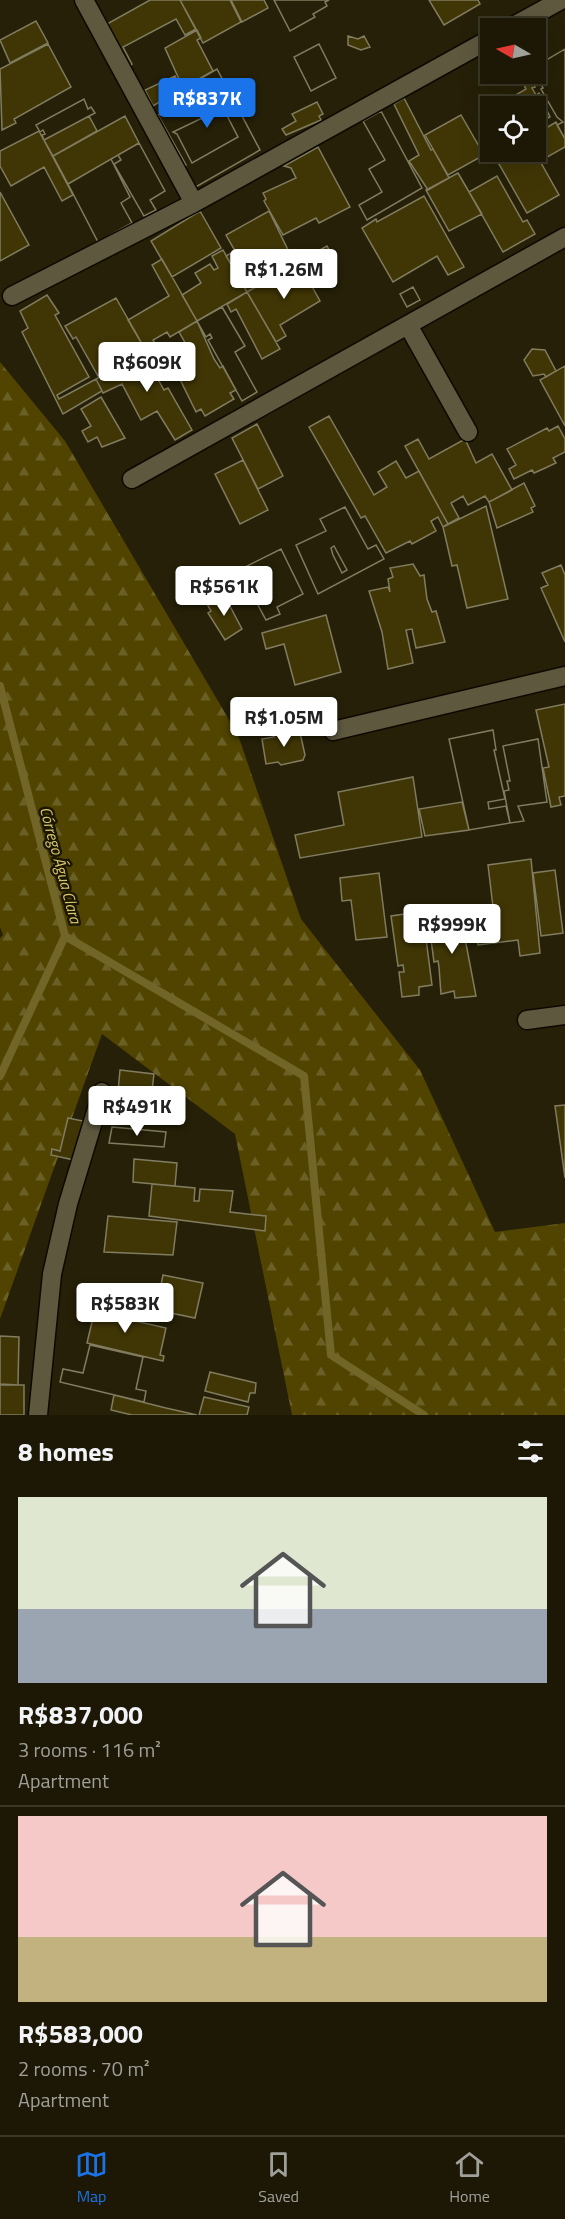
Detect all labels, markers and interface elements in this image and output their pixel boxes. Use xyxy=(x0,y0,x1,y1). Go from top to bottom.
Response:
north arrow xyxy=(480,18,546,84)
map controls xyxy=(480,18,546,162)
pin: R$837K xyxy=(158,78,256,129)
text: R$837K xyxy=(172,82,242,113)
button: locate xyxy=(480,96,546,162)
pin: R$1.26M xyxy=(229,249,339,300)
text: R$1.26M xyxy=(244,253,324,284)
pin: R$609K xyxy=(98,342,196,393)
text: R$609K xyxy=(112,346,182,377)
pin: R$561K xyxy=(175,566,273,617)
text: R$561K xyxy=(189,570,259,601)
pin: R$1.05M xyxy=(229,697,339,748)
text: R$1.05M xyxy=(244,701,324,732)
water label: Córrego Água Clara xyxy=(34,804,88,927)
pin: R$999K xyxy=(403,904,501,955)
text: R$999K xyxy=(417,908,487,939)
pin: R$491K xyxy=(88,1086,186,1137)
text: R$491K xyxy=(102,1090,172,1121)
pin: R$583K xyxy=(76,1283,174,1334)
text: R$583K xyxy=(90,1287,160,1318)
text: 8 homes xyxy=(18,1432,114,1471)
icon: filters xyxy=(514,1435,547,1468)
icon: home xyxy=(229,1536,337,1644)
text: R$837,000 xyxy=(18,1695,143,1734)
text: 3 rooms · 116 m² xyxy=(18,1734,161,1765)
text: Apartment xyxy=(18,1765,109,1796)
icon: home xyxy=(229,1855,337,1963)
text: R$583,000 xyxy=(18,2014,143,2053)
text: 2 rooms · 70 m² xyxy=(18,2053,150,2084)
text: Apartment xyxy=(18,2084,109,2115)
tab: Map xyxy=(75,2148,108,2208)
tab: Saved xyxy=(258,2148,299,2208)
tab: Home xyxy=(449,2148,490,2208)

